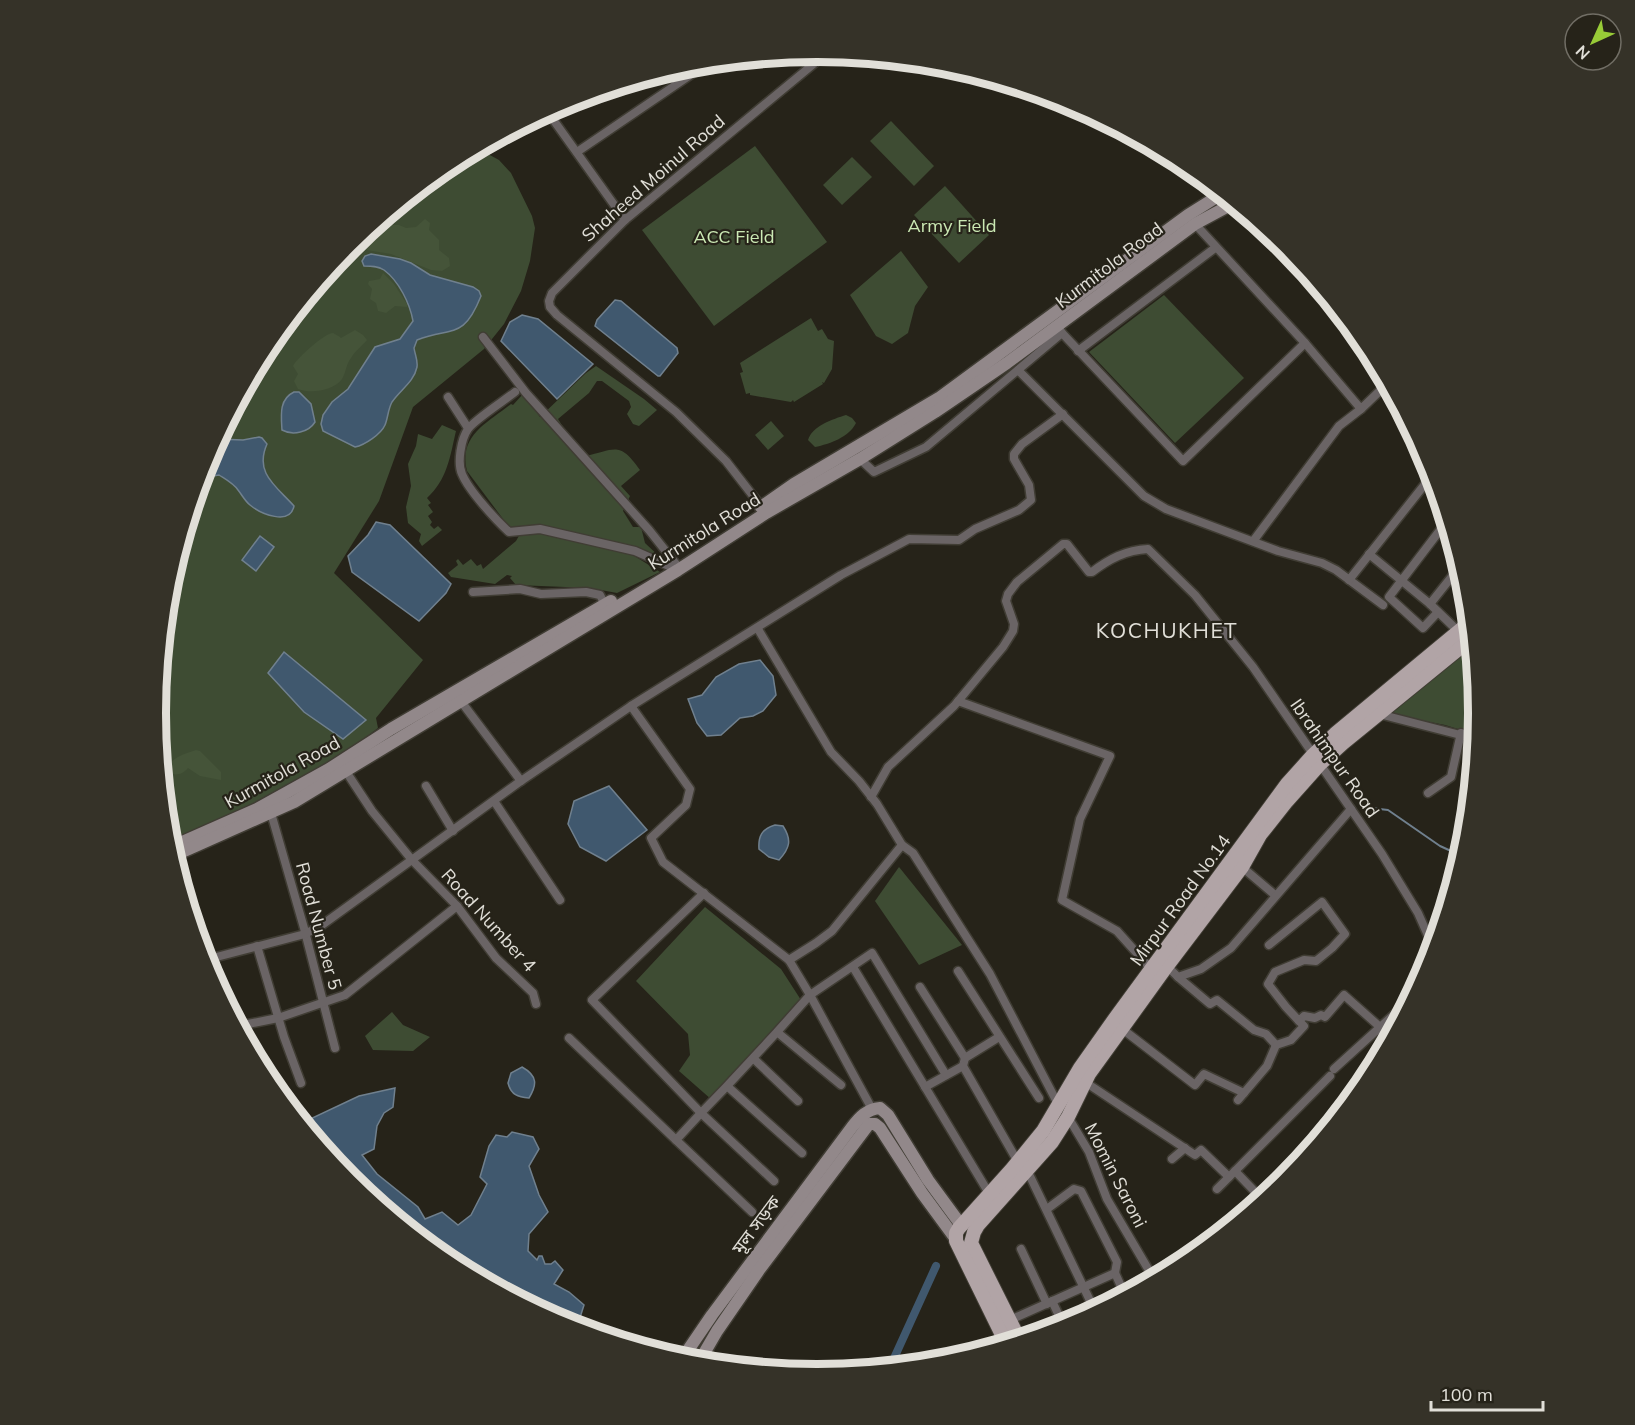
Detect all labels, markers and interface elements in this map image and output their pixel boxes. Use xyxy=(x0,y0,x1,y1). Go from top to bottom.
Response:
north arrow xyxy=(1563,12,1623,72)
text: N xyxy=(1571,41,1594,64)
street label: Shaheed Moinul Road xyxy=(577,110,729,246)
park label: Army Field xyxy=(907,214,997,237)
street label: Kurmitola Road xyxy=(1051,217,1167,313)
park label: ACC Field xyxy=(693,225,775,248)
street label: Kurmitola Road xyxy=(643,487,765,575)
district label: KOCHUKHET xyxy=(1096,617,1238,643)
street label: Ibrahimpur Road xyxy=(1285,694,1385,822)
street label: Kurmitola Road xyxy=(220,731,344,813)
street label: Mirpur Road No.14 xyxy=(1125,830,1235,970)
street label: Road Number 5 xyxy=(291,860,347,992)
street label: Road Number 4 xyxy=(437,864,542,977)
street label: Momin Saroni xyxy=(1080,1119,1152,1231)
street label: মূল সড়ক xyxy=(726,1191,786,1260)
scale bar xyxy=(1431,1374,1544,1412)
text: 100 m xyxy=(1440,1383,1493,1406)

